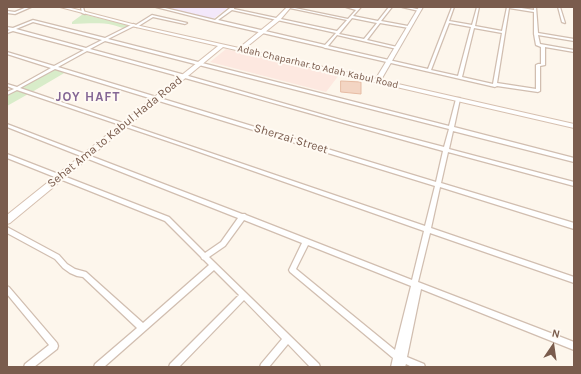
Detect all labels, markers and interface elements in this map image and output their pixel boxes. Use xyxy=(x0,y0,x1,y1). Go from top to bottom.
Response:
street label: Adah Chaparhar to Adah Kabul Road xyxy=(236,43,400,91)
street label: Sehat Ama to Kabul Hada Road xyxy=(45,73,185,191)
district label: JOY HAFT xyxy=(56,89,120,105)
street label: Sherzai Street xyxy=(252,121,330,157)
north arrow xyxy=(533,326,573,366)
text: N xyxy=(550,327,561,341)

